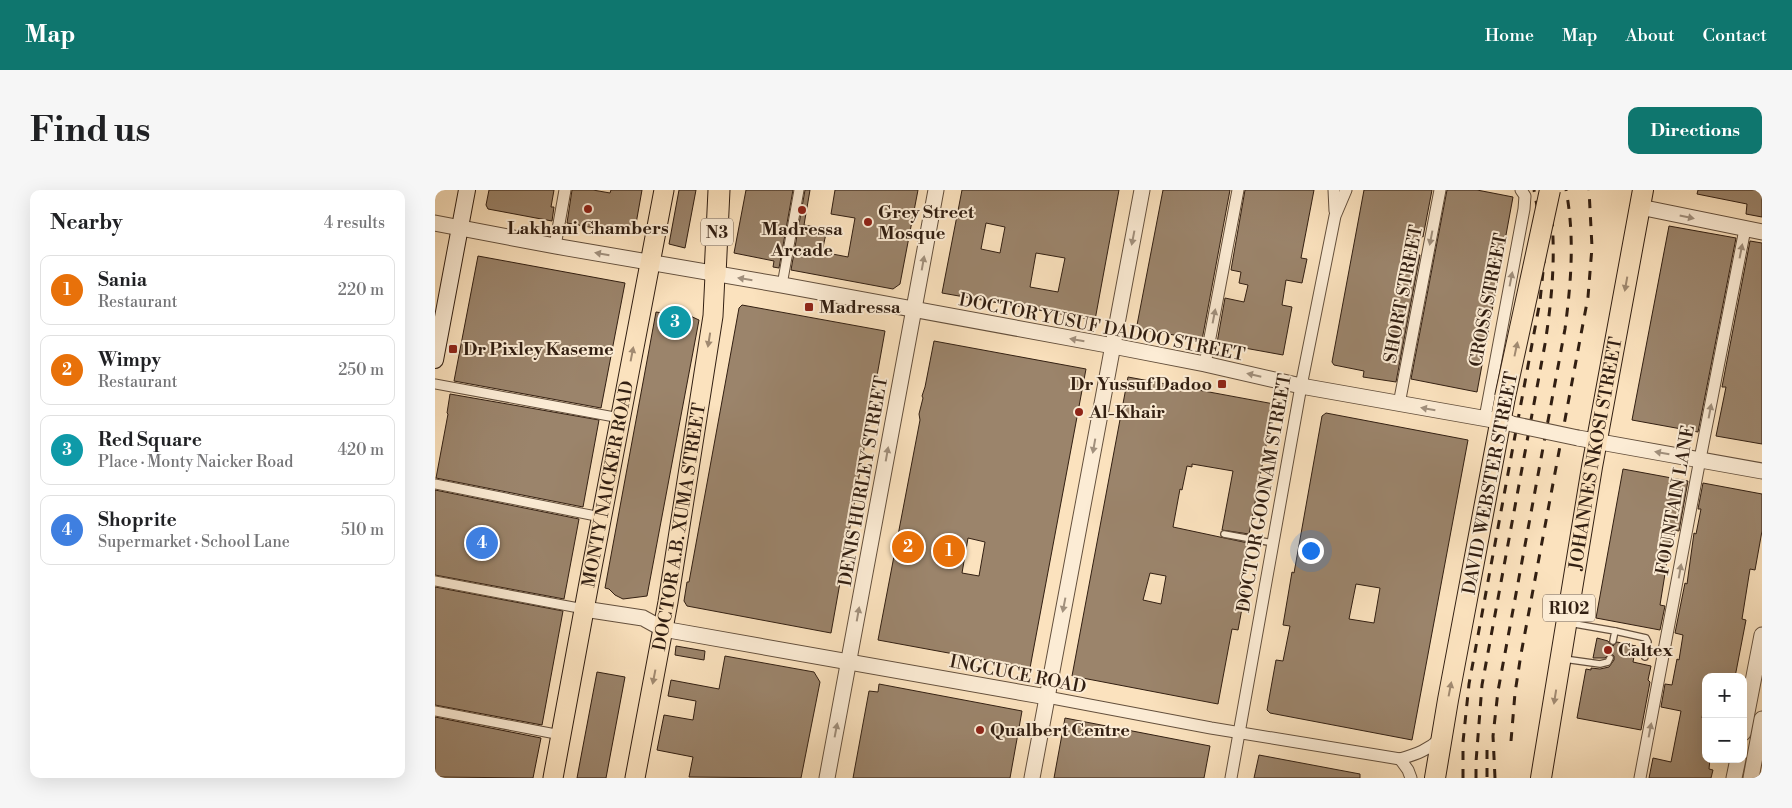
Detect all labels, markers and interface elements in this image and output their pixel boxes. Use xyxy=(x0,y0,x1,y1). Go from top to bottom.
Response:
text: Map xyxy=(25,20,75,50)
text: Home xyxy=(1485,24,1534,47)
text: Map xyxy=(1562,24,1598,47)
text: About xyxy=(1626,24,1675,47)
text: Contact xyxy=(1703,24,1767,47)
button: Directions xyxy=(1628,107,1762,154)
text: Find us xyxy=(30,109,150,152)
place label: Grey Street Mosque xyxy=(878,201,975,245)
marker: Lakhani Chambers xyxy=(582,203,594,215)
marker: Madressa Arcade xyxy=(796,204,808,216)
text: Nearby xyxy=(50,210,123,236)
text: 4 results xyxy=(324,213,385,233)
one-way arrow xyxy=(1680,213,1695,221)
marker: Grey Street Mosque xyxy=(862,216,874,228)
place label: Lakhani Chambers xyxy=(507,217,669,240)
road number: N3 xyxy=(701,218,733,246)
place label: Madressa Arcade xyxy=(761,218,843,262)
street label: SHORT STREET xyxy=(1379,223,1428,365)
one-way arrow xyxy=(1129,230,1137,246)
one-way arrow xyxy=(1427,230,1435,245)
street label: CROSS STREET xyxy=(1464,231,1513,369)
one-way arrow xyxy=(1737,244,1745,259)
one-way arrow xyxy=(594,250,610,258)
one-way arrow xyxy=(919,254,927,270)
text: Sania xyxy=(98,268,147,292)
one-way arrow xyxy=(1508,270,1516,286)
one-way arrow xyxy=(737,275,753,283)
one-way arrow xyxy=(1621,277,1629,293)
text: 1 xyxy=(63,280,71,300)
text: 220 m xyxy=(338,280,384,300)
street label: DOCTOR YUSUF DADOO STREET xyxy=(957,288,1247,367)
text: Restaurant xyxy=(98,292,177,312)
place label: Madressa xyxy=(819,296,901,319)
marker: Madressa xyxy=(803,301,815,313)
pin: 3 xyxy=(659,303,691,341)
one-way arrow xyxy=(1210,308,1218,323)
one-way arrow xyxy=(705,333,713,349)
one-way arrow xyxy=(1069,335,1085,343)
street label: JOHANNES NKOSI STREET xyxy=(1564,335,1628,573)
place label: Dr Pixley Kaseme xyxy=(463,338,614,361)
one-way arrow xyxy=(1512,342,1520,357)
marker: Dr Pixley Kaseme xyxy=(447,343,459,355)
one-way arrow xyxy=(629,346,637,362)
text: Wimpy xyxy=(98,348,161,372)
text: 2 xyxy=(62,360,72,380)
text: 250 m xyxy=(338,360,384,380)
street label: DAVID WEBSTER STREET xyxy=(1458,370,1523,596)
street label: DOCTOR GOONAM STREET xyxy=(1232,371,1297,614)
one-way arrow xyxy=(1246,371,1261,379)
text: Restaurant xyxy=(98,372,177,392)
place label: Dr Yussuf Dadoo xyxy=(1070,373,1212,396)
street label: DENIS HURLEY STREET xyxy=(834,374,893,588)
marker: Dr Yussuf Dadoo xyxy=(1216,378,1228,390)
street label: MONTY NAICKER ROAD xyxy=(577,379,639,589)
street label: DOCTOR A.B. XUMA STREET xyxy=(648,401,711,653)
place label: Al-Khair xyxy=(1088,401,1165,424)
one-way arrow xyxy=(1706,402,1714,418)
one-way arrow xyxy=(1420,404,1436,412)
marker: Al-Khair xyxy=(1073,406,1085,418)
street label: FOUNTAIN LANE xyxy=(1651,423,1700,577)
text: Red Square xyxy=(98,428,202,452)
one-way arrow xyxy=(1090,438,1098,454)
text: 3 xyxy=(62,440,72,460)
text: 420 m xyxy=(337,440,384,460)
one-way arrow xyxy=(884,446,892,462)
one-way arrow xyxy=(1654,448,1670,456)
text: Place · Monty Naicker Road xyxy=(98,452,293,472)
text: Shoprite xyxy=(98,508,177,532)
text: 4 xyxy=(62,520,72,540)
text: 510 m xyxy=(341,520,384,540)
pin: 4 xyxy=(466,524,498,562)
pin: 2 xyxy=(892,528,924,566)
text: Supermarket · School Lane xyxy=(98,532,290,552)
pin: 1 xyxy=(933,532,965,570)
your location xyxy=(1298,538,1324,564)
one-way arrow xyxy=(1677,562,1685,578)
road number: R102 xyxy=(1543,594,1595,622)
one-way arrow xyxy=(1060,598,1068,613)
one-way arrow xyxy=(854,606,862,622)
place label: Caltex xyxy=(1618,639,1673,662)
marker: Caltex xyxy=(1602,644,1614,656)
street label: INGCUCE ROAD xyxy=(948,650,1088,699)
one-way arrow xyxy=(650,669,658,685)
map controls xyxy=(1702,673,1747,763)
button: + xyxy=(1702,673,1747,718)
one-way arrow xyxy=(1446,682,1454,697)
one-way arrow xyxy=(1550,689,1558,705)
button: − xyxy=(1702,718,1747,763)
place label: Qualbert Centre xyxy=(990,719,1130,742)
one-way arrow xyxy=(832,722,840,738)
one-way arrow xyxy=(1646,723,1654,738)
marker: Qualbert Centre xyxy=(974,724,986,736)

